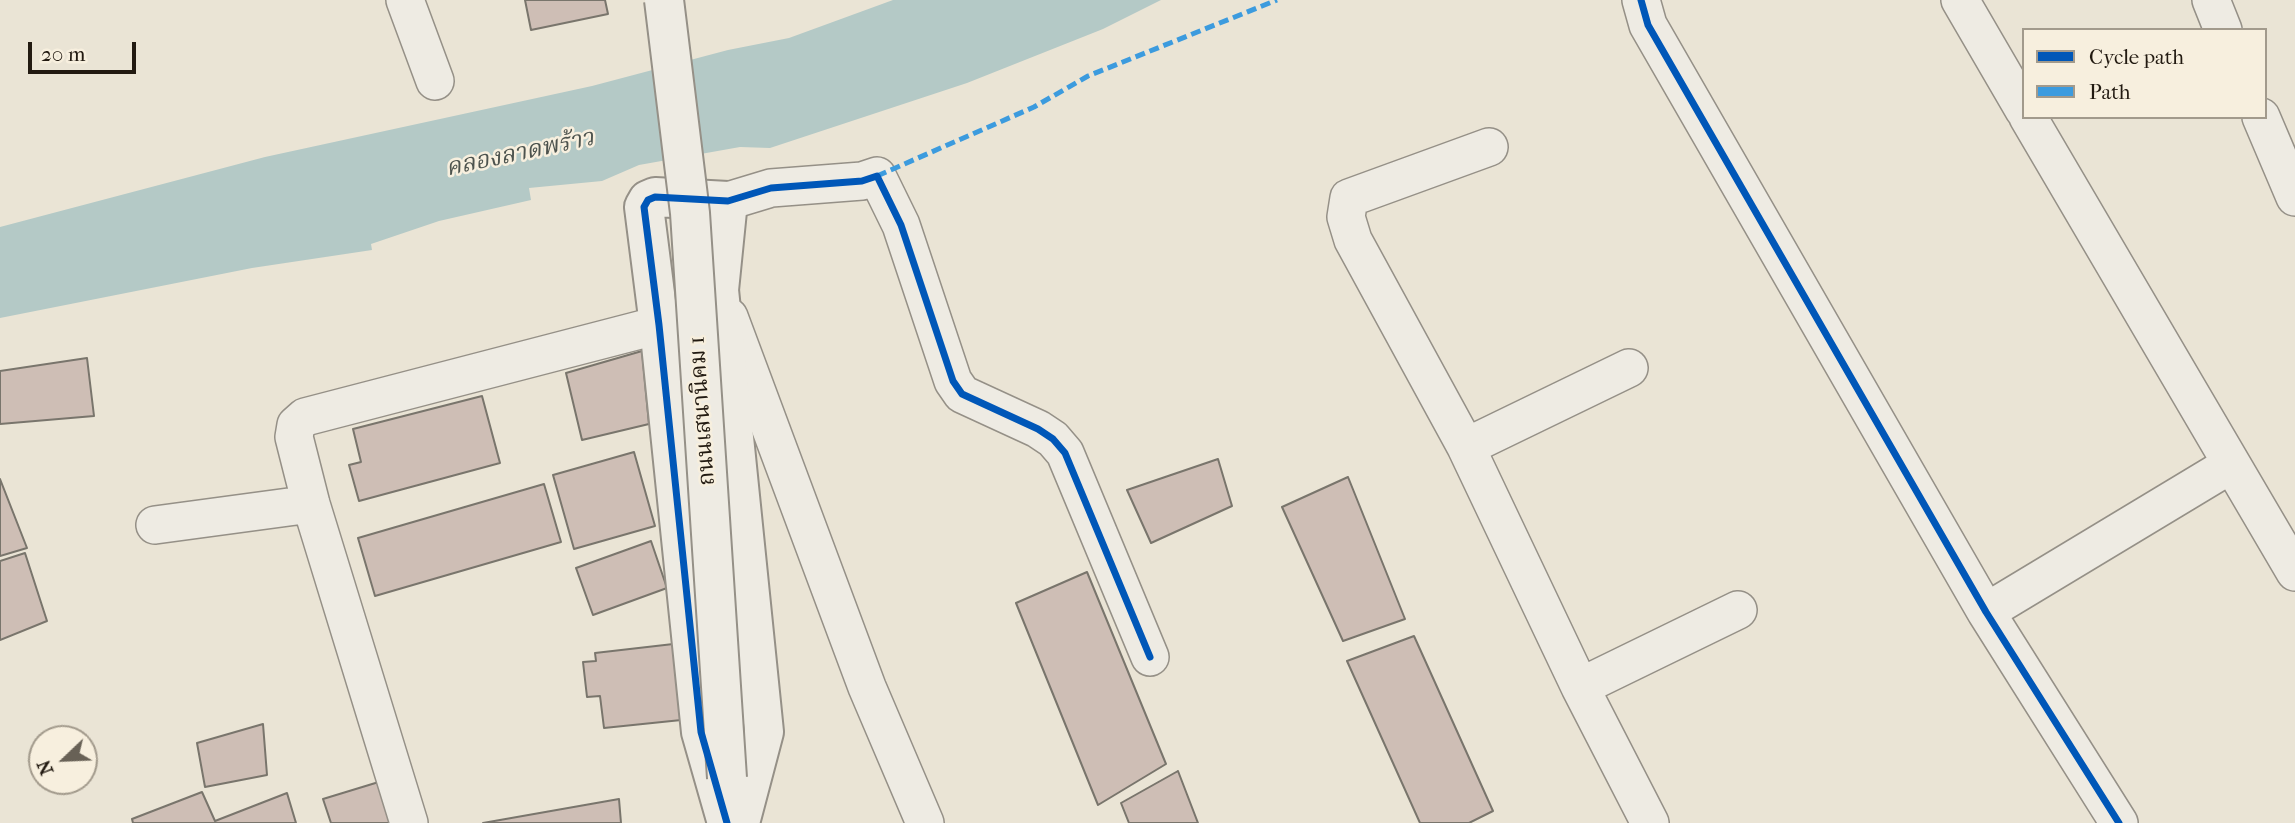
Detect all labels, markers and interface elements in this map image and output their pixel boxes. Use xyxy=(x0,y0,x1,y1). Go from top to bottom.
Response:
scale bar xyxy=(32,28,140,72)
legend xyxy=(2022,28,2267,119)
text: 20 m xyxy=(41,42,85,66)
text: Cycle path xyxy=(2089,45,2184,69)
text: Path xyxy=(2089,80,2130,104)
water label: คลองลาดพร้าว xyxy=(443,124,597,184)
street label: ถนนเสนานิคม 1 xyxy=(684,335,722,487)
north arrow xyxy=(28,725,98,795)
text: N xyxy=(33,756,58,778)

